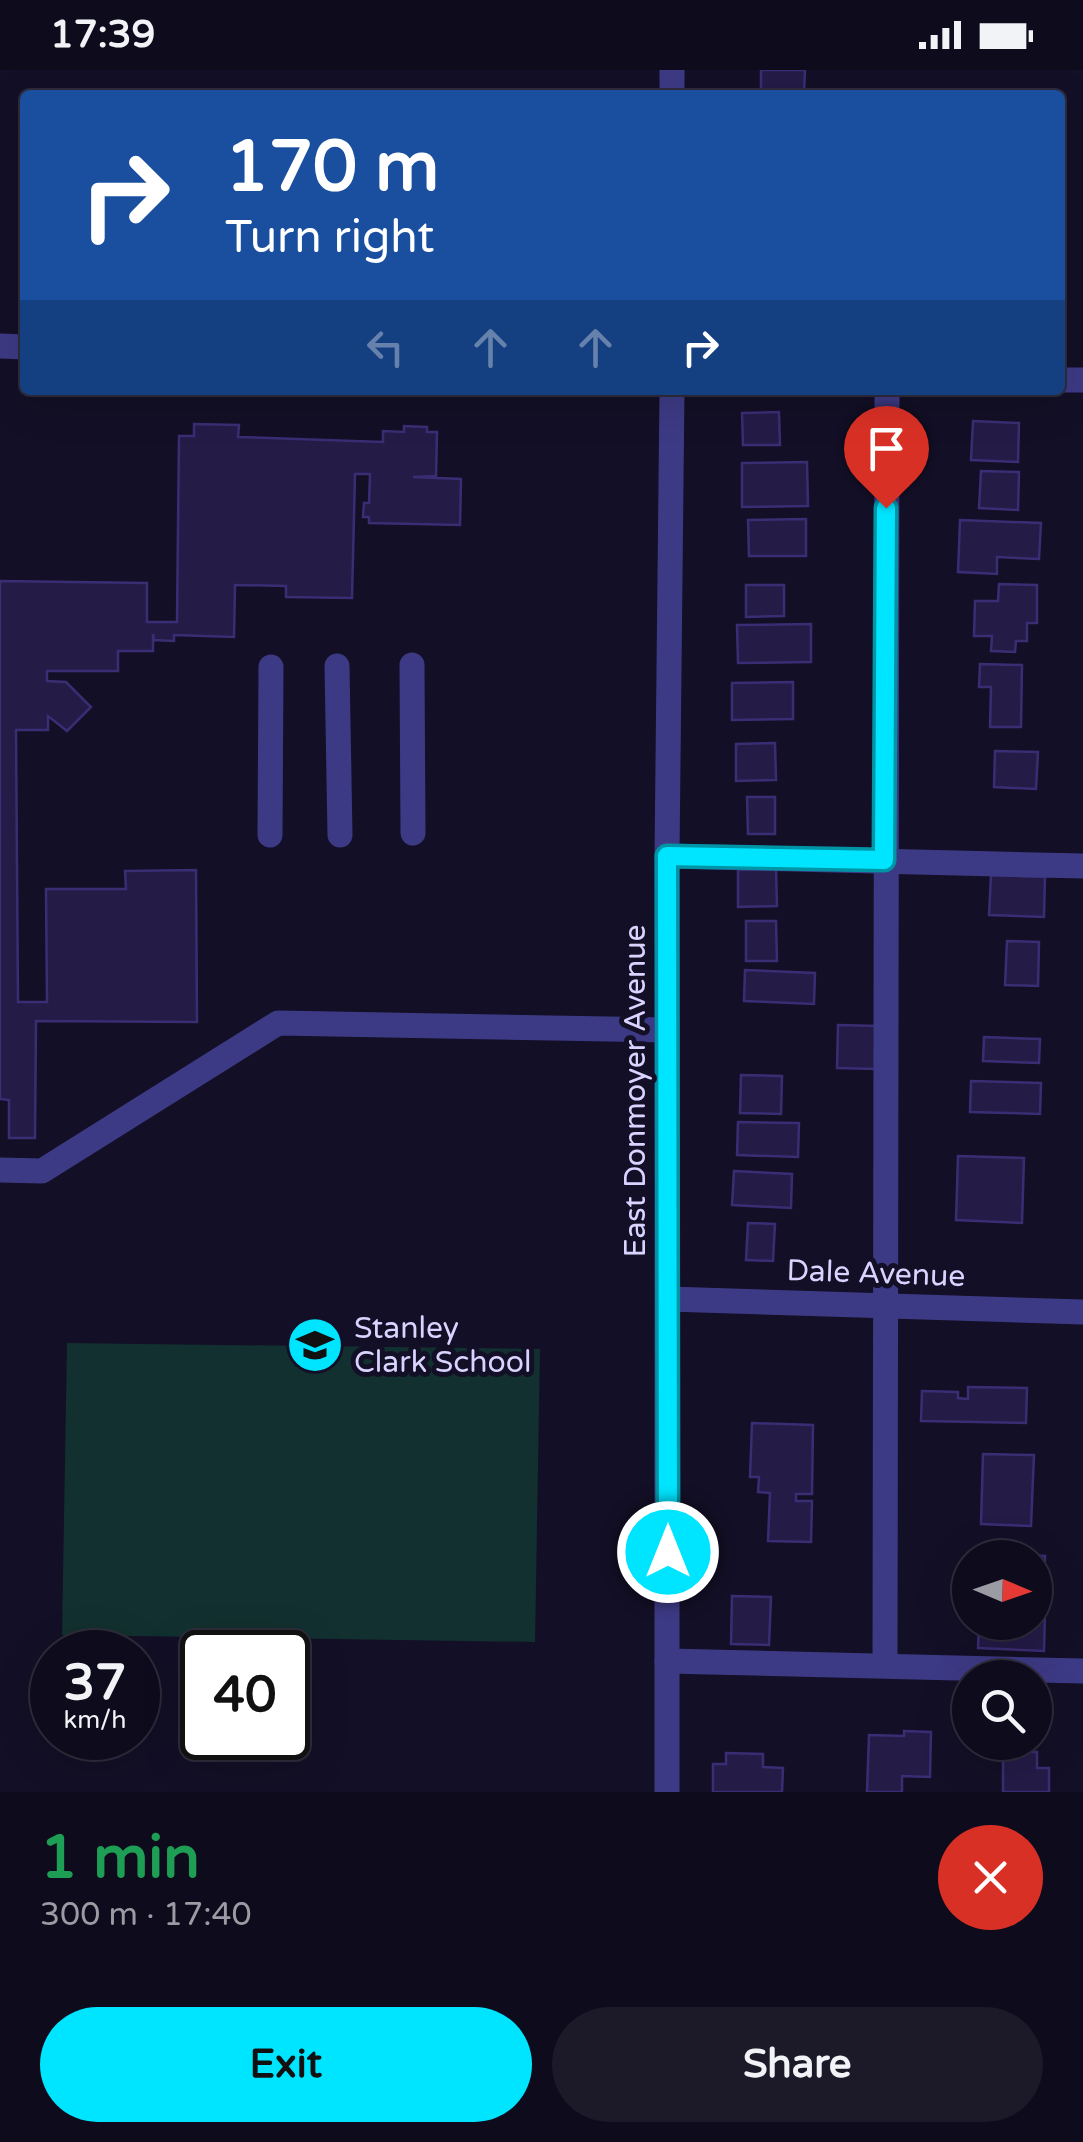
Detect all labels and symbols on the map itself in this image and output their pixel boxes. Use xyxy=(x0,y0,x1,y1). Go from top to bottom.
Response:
pin xyxy=(844,406,929,509)
street label: East Donmoyer Avenue xyxy=(617,925,654,1257)
street label: Dale Avenue xyxy=(786,1252,966,1295)
place label: Stanley Clark School xyxy=(354,1310,532,1381)
school or university icon: Stanley Clark School xyxy=(285,1315,345,1375)
position arrow xyxy=(616,1500,720,1604)
north arrow xyxy=(952,1540,1052,1640)
speed limit sign: 40 xyxy=(180,1630,310,1760)

